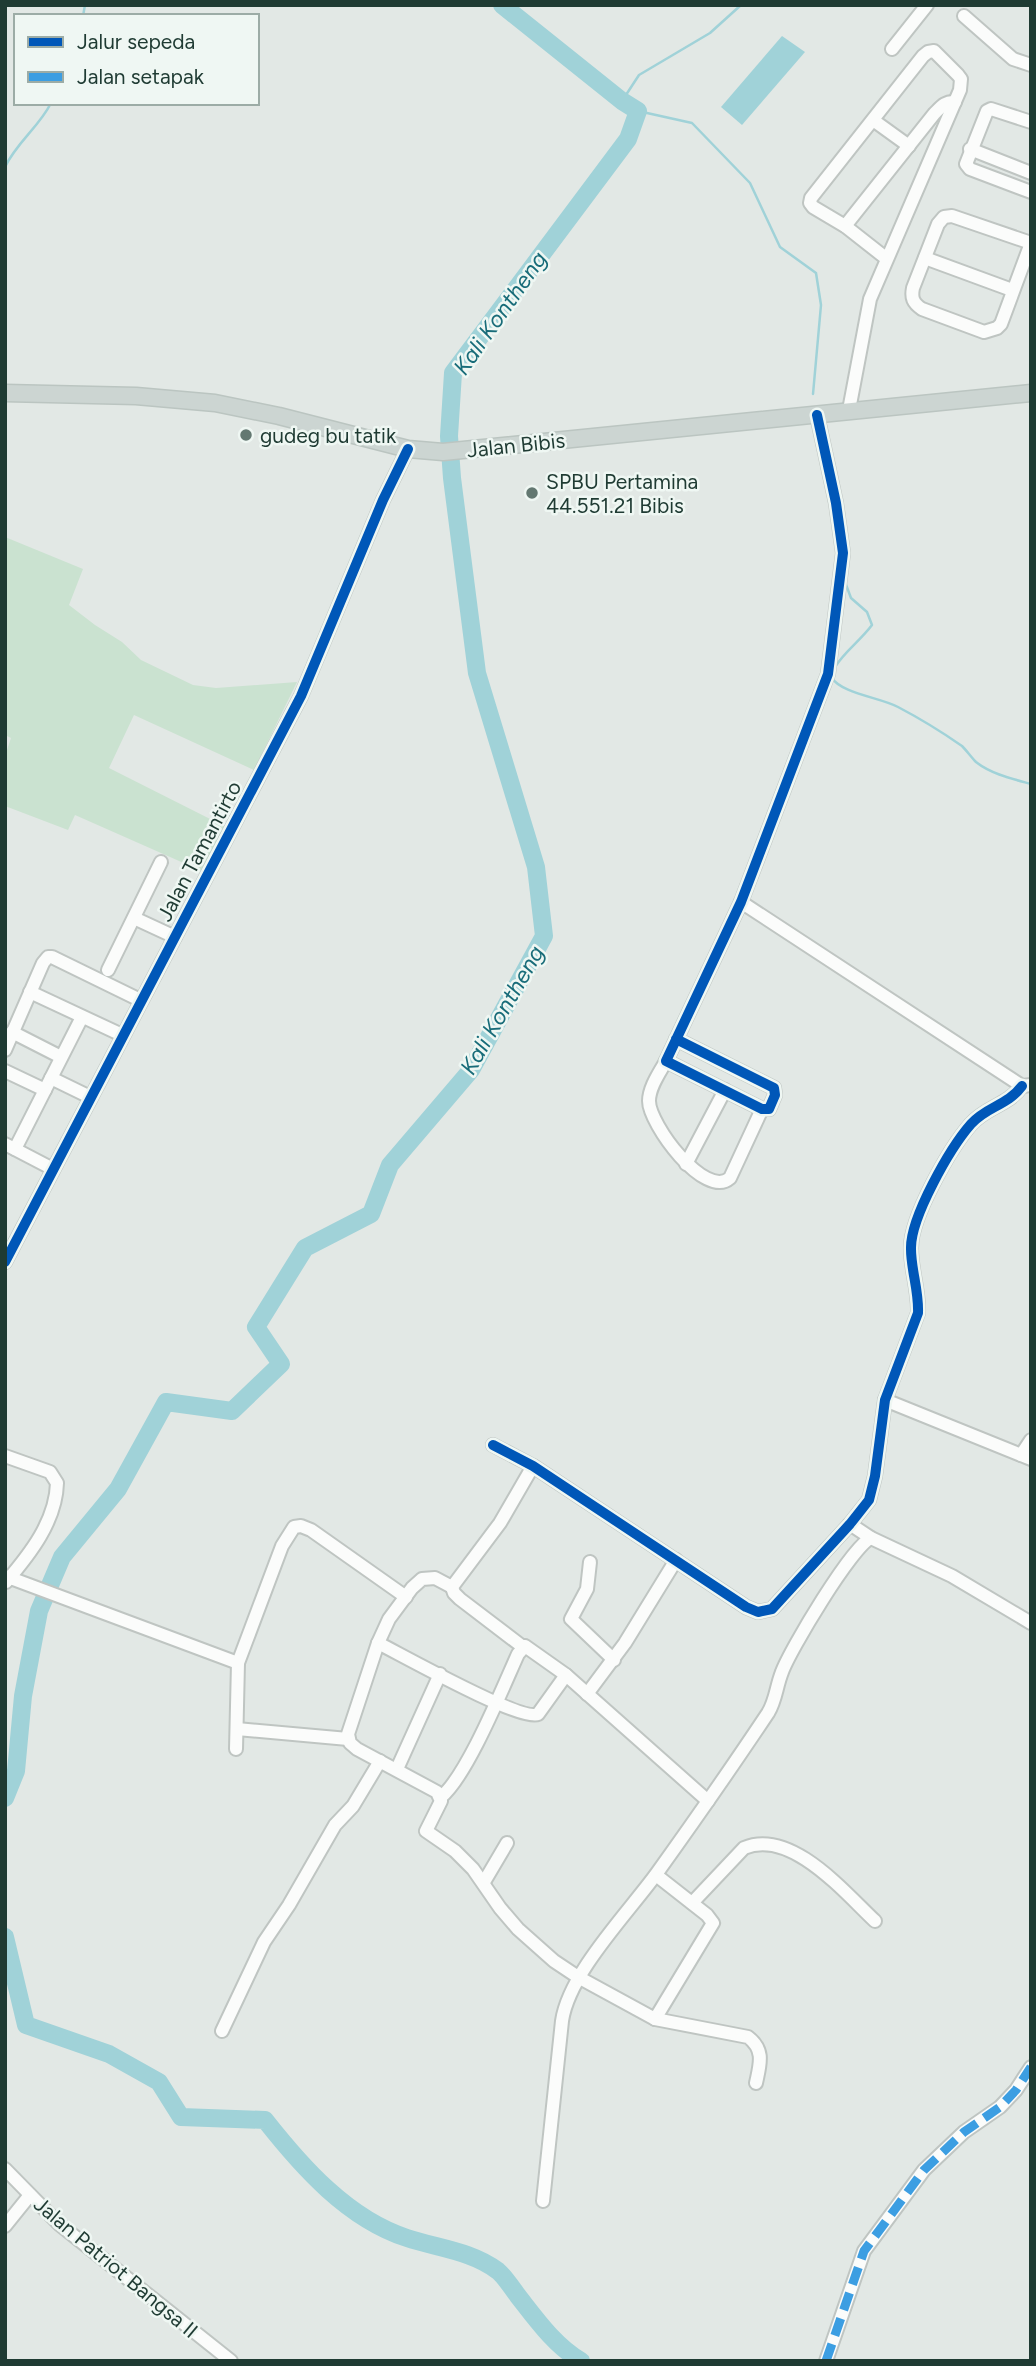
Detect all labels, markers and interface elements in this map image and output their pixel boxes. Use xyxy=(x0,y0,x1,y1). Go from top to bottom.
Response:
legend xyxy=(14,14,259,105)
text: Jalur sepeda xyxy=(77,29,195,54)
text: Jalan setapak xyxy=(77,64,205,89)
water label: Kali Kontheng xyxy=(447,246,553,380)
place label: gudeg bu tatik xyxy=(260,423,397,448)
marker: gudeg bu tatik xyxy=(238,427,254,443)
street label: Jalan Bibis xyxy=(466,427,566,463)
place label: SPBU Pertamina 44.551.21 Bibis xyxy=(546,469,698,518)
marker: SPBU Pertamina 44.551.21 Bibis xyxy=(524,485,540,501)
street label: Jalan Tamantirto xyxy=(152,777,246,925)
water label: Kali Kontheng xyxy=(454,941,550,1079)
street label: Jalan Patriot Bangsa II xyxy=(29,2191,203,2343)

